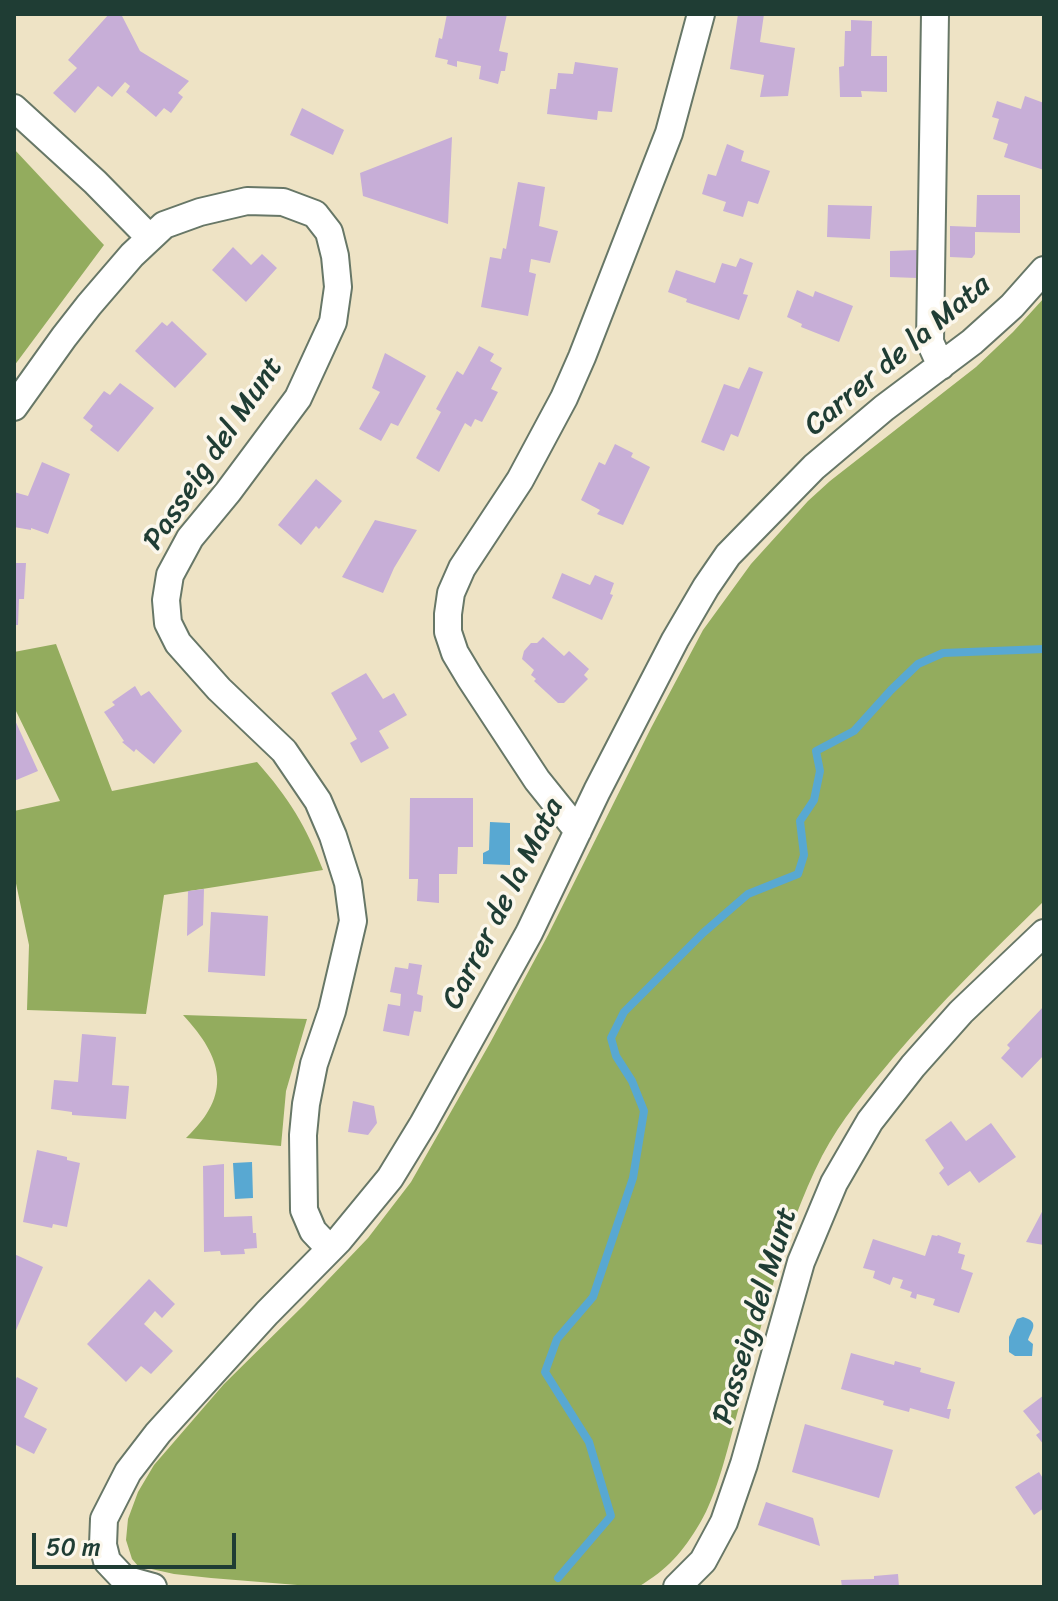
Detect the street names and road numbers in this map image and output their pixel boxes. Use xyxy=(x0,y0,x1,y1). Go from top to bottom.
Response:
street label: Carrer de la Mata xyxy=(798,268,998,444)
street label: Passeig del Munt xyxy=(136,351,292,557)
street label: Carrer de la Mata xyxy=(435,792,573,1016)
street label: Passeig del Munt xyxy=(706,1203,806,1429)

